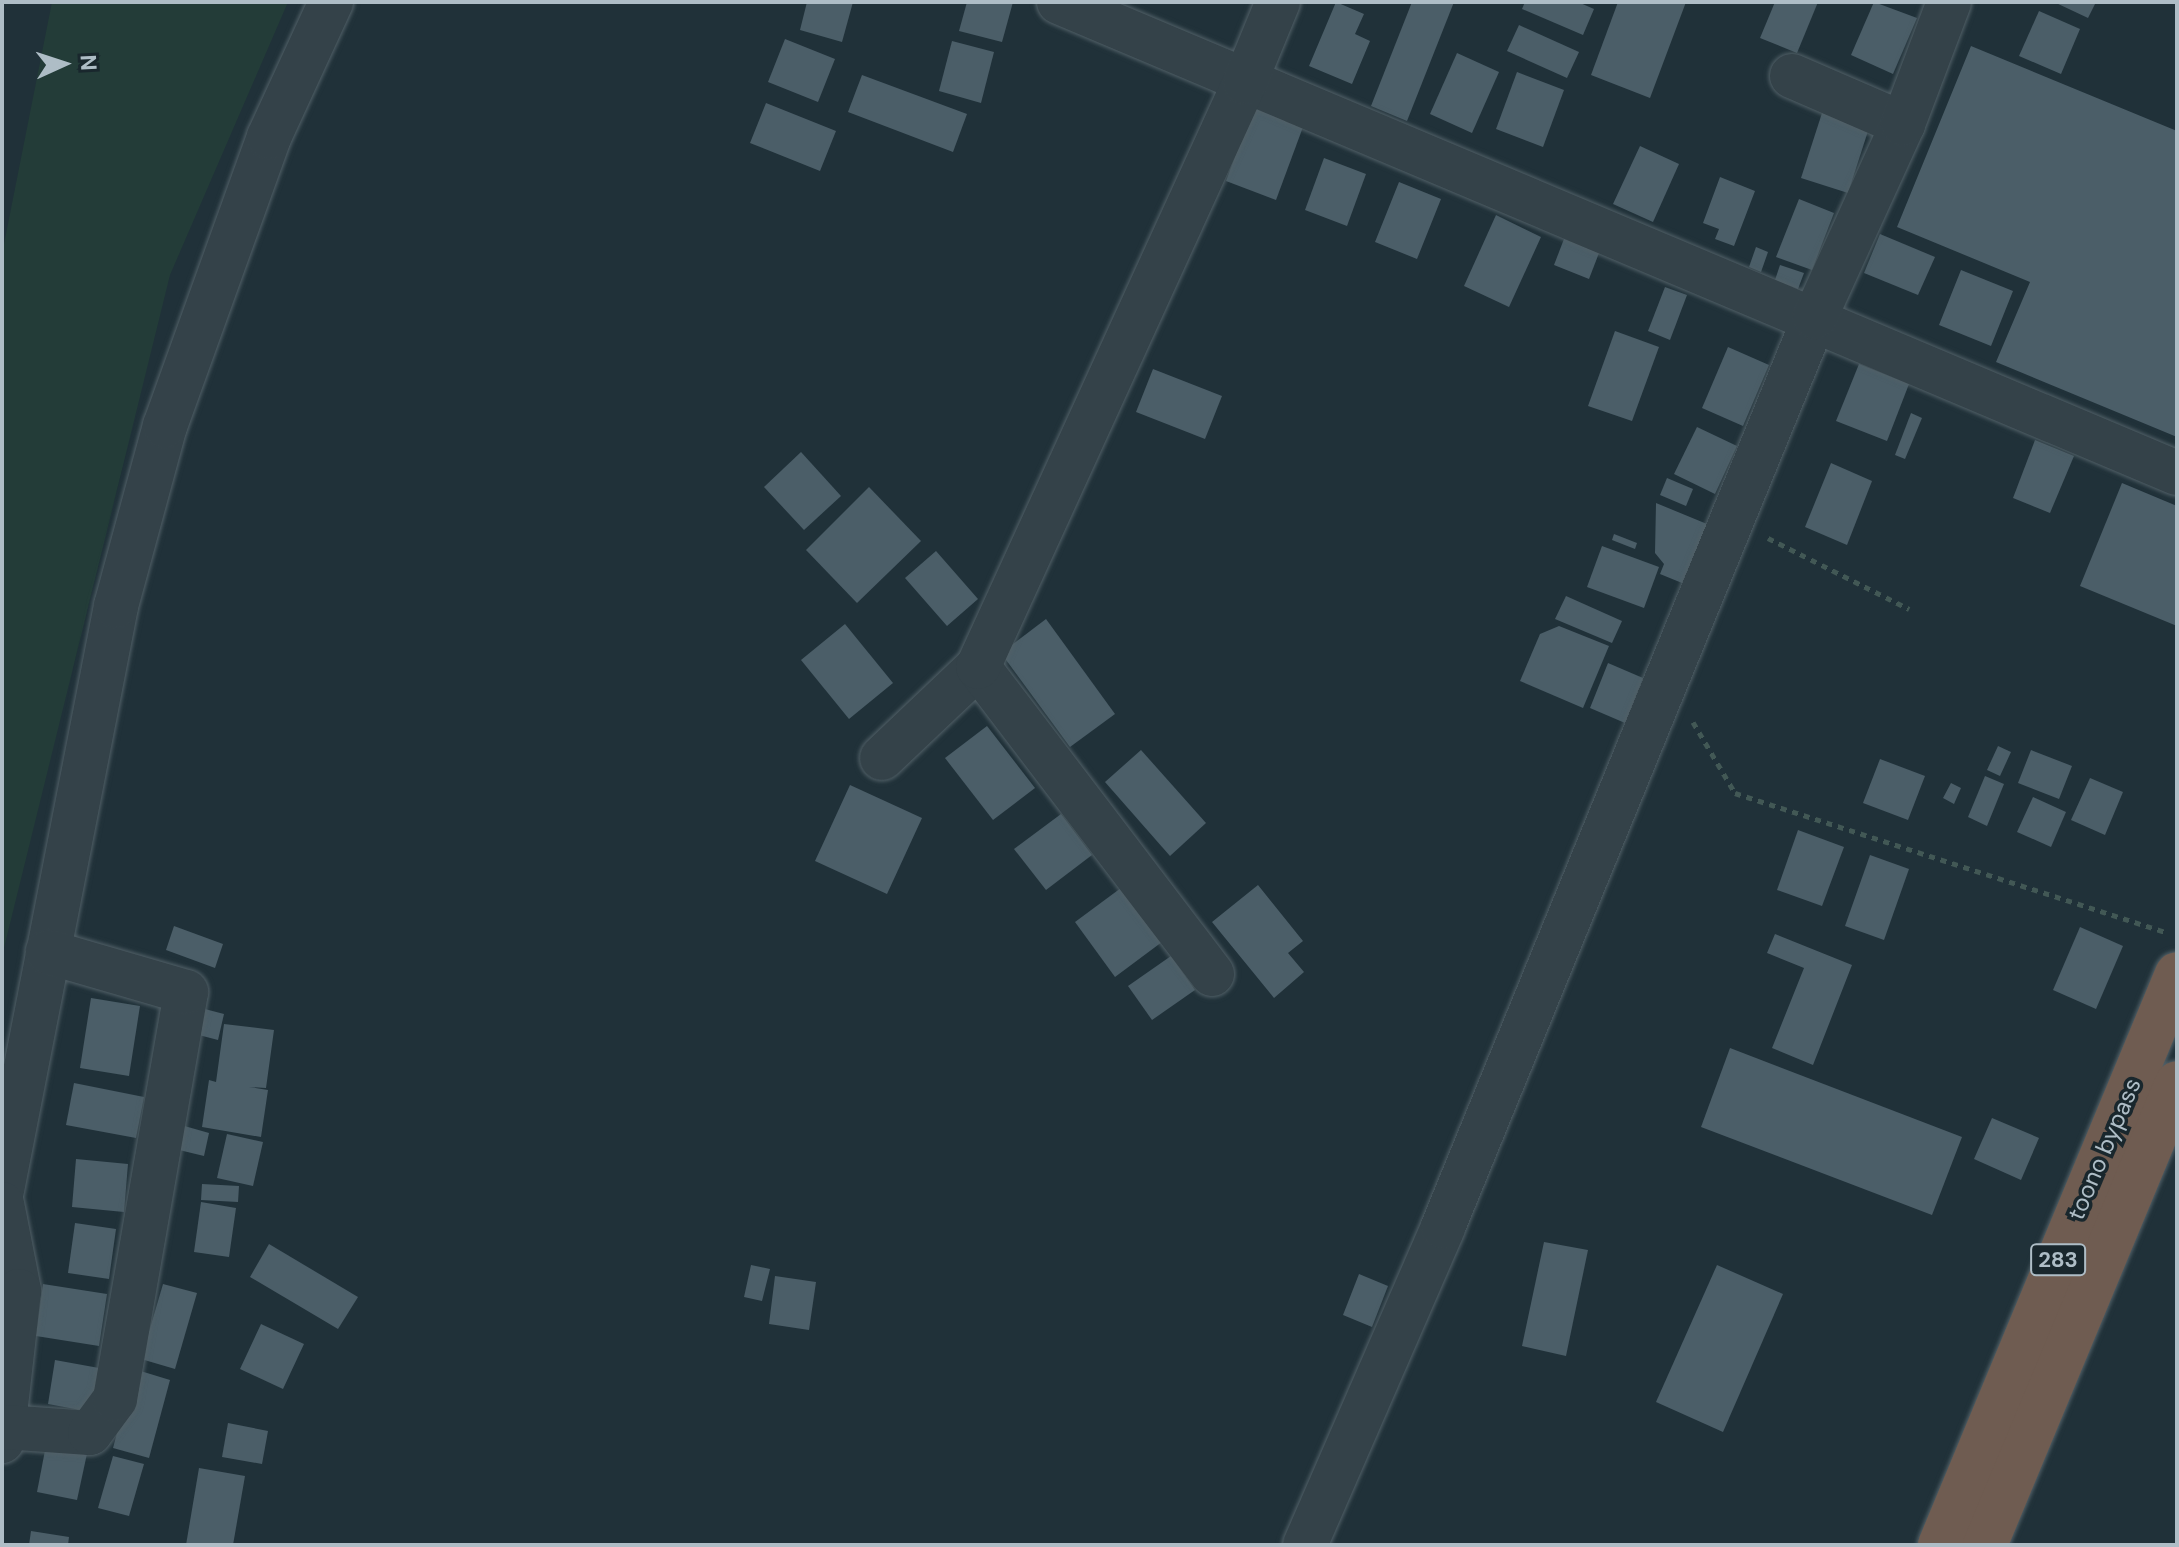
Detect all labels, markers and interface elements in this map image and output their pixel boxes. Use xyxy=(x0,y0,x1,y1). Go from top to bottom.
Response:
north arrow xyxy=(24,24,104,104)
text: N xyxy=(74,54,103,71)
street label: toono bypass xyxy=(2061,1074,2147,1224)
road number: 283 xyxy=(2030,1242,2086,1278)

